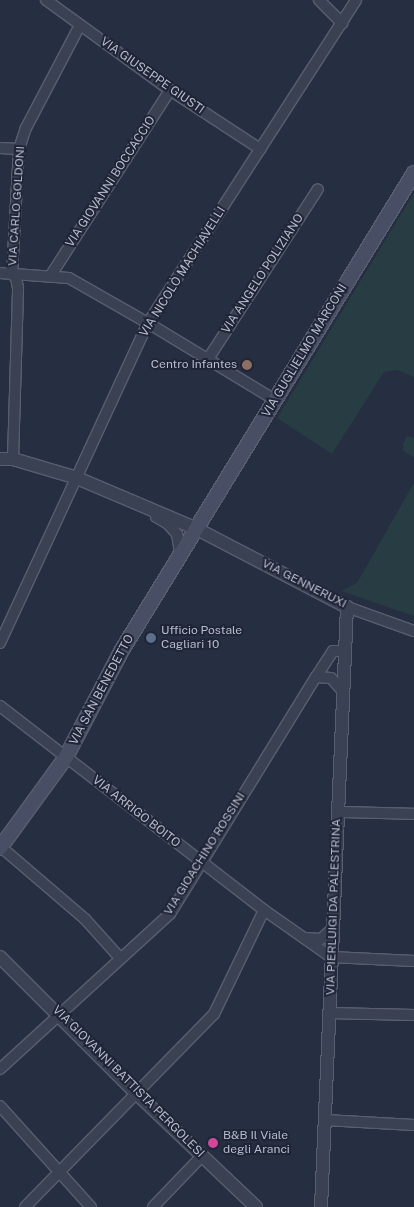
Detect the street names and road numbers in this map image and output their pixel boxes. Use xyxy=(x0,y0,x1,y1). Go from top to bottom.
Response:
street label: VIA GIUSEPPE GIUSTI xyxy=(97,35,207,117)
street label: VIA GIOVANNI BOCCACCIO xyxy=(63,114,159,250)
street label: VIA CARLO GOLDONI xyxy=(6,146,28,266)
street label: VIA NICOLÒ MACHIAVELLI xyxy=(137,204,229,340)
street label: VIA ANGELO POLIZIANO xyxy=(219,212,307,336)
street label: VIA GUGLIELMO MARCONI xyxy=(260,282,350,420)
street label: VIA GENNERUXI xyxy=(259,557,349,611)
street label: VIA SAN BENEDETTO xyxy=(67,632,137,748)
street label: VIA ARRIGO BOITO xyxy=(89,773,183,851)
street label: VIA GIOACHINO ROSSINI xyxy=(161,790,249,918)
street label: VIA PIERLUIGI DA PALESTRINA xyxy=(324,819,344,995)
street label: VIA GIOVANNI BATTISTA PERGOLESI xyxy=(49,1003,207,1161)

